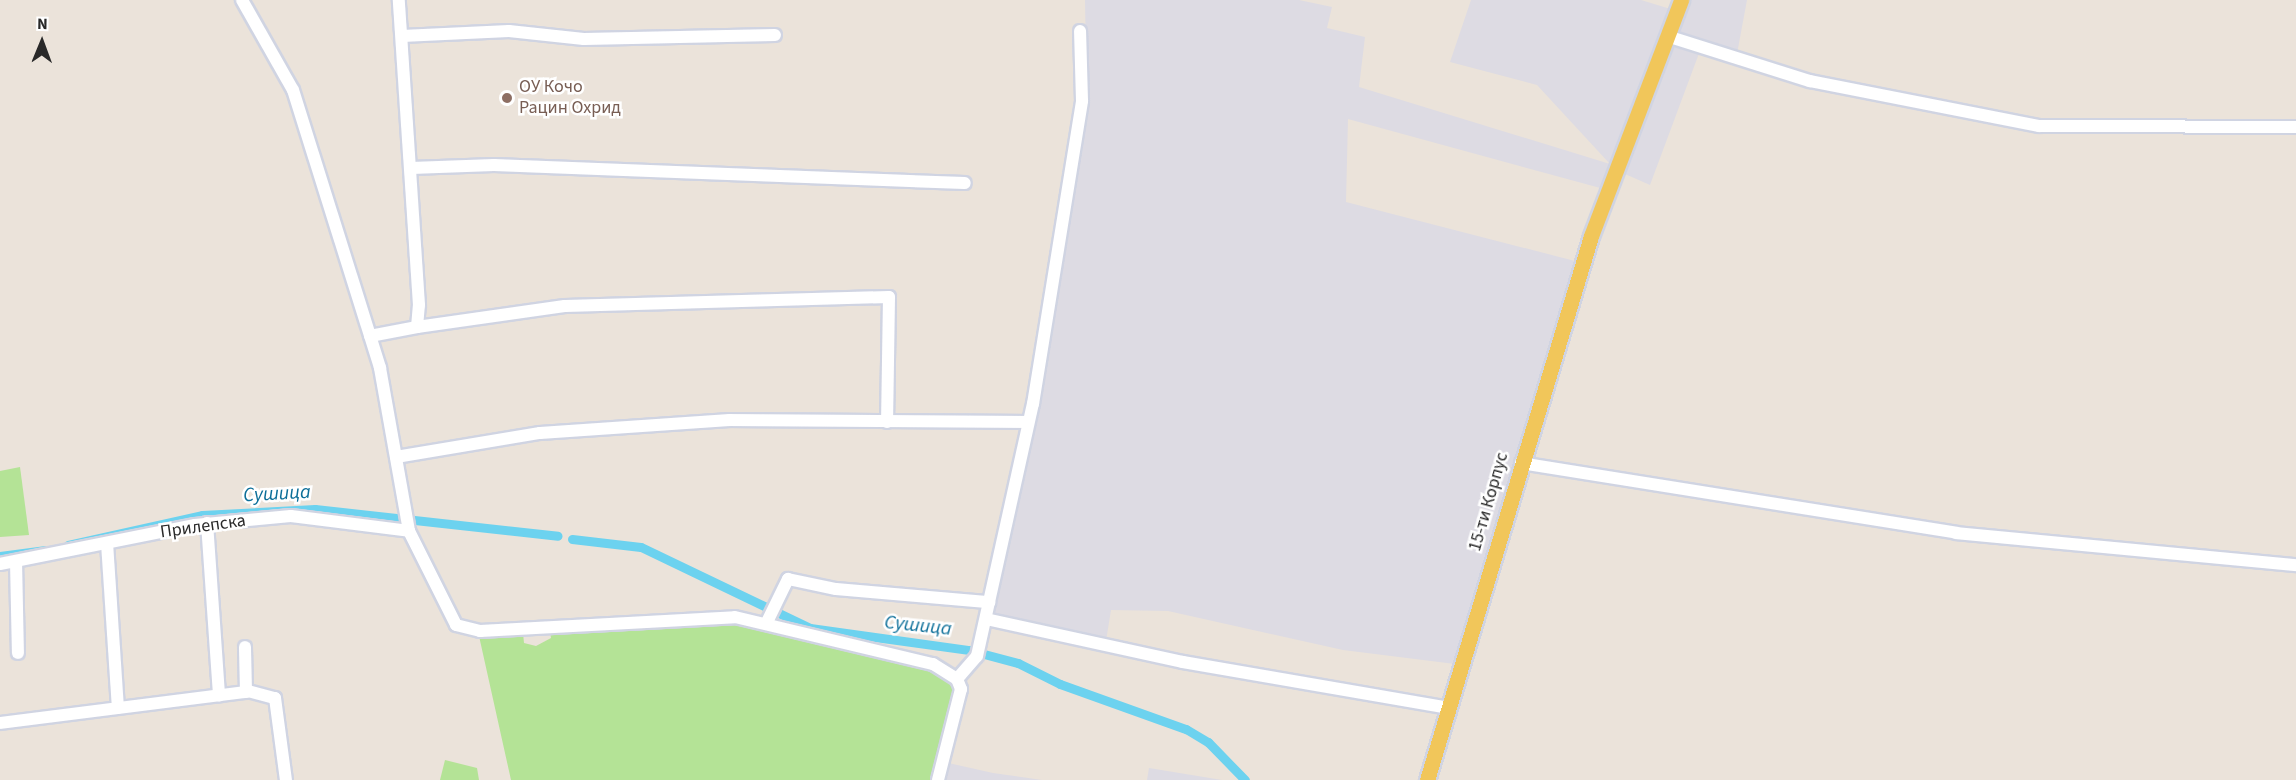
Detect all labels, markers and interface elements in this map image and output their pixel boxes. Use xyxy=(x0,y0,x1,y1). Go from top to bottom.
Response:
north arrow xyxy=(12,12,72,72)
text: N xyxy=(37,13,48,35)
place label: ОУ Кочо Рацин Охрид xyxy=(519,77,621,119)
marker: ОУ Кочо Рацин Охрид xyxy=(500,91,514,105)
street label: 15-ти Корпус xyxy=(1465,450,1513,554)
water label: Сушица xyxy=(243,480,311,508)
street label: Прилепска xyxy=(159,510,247,544)
water label: Сушица xyxy=(883,611,953,641)

